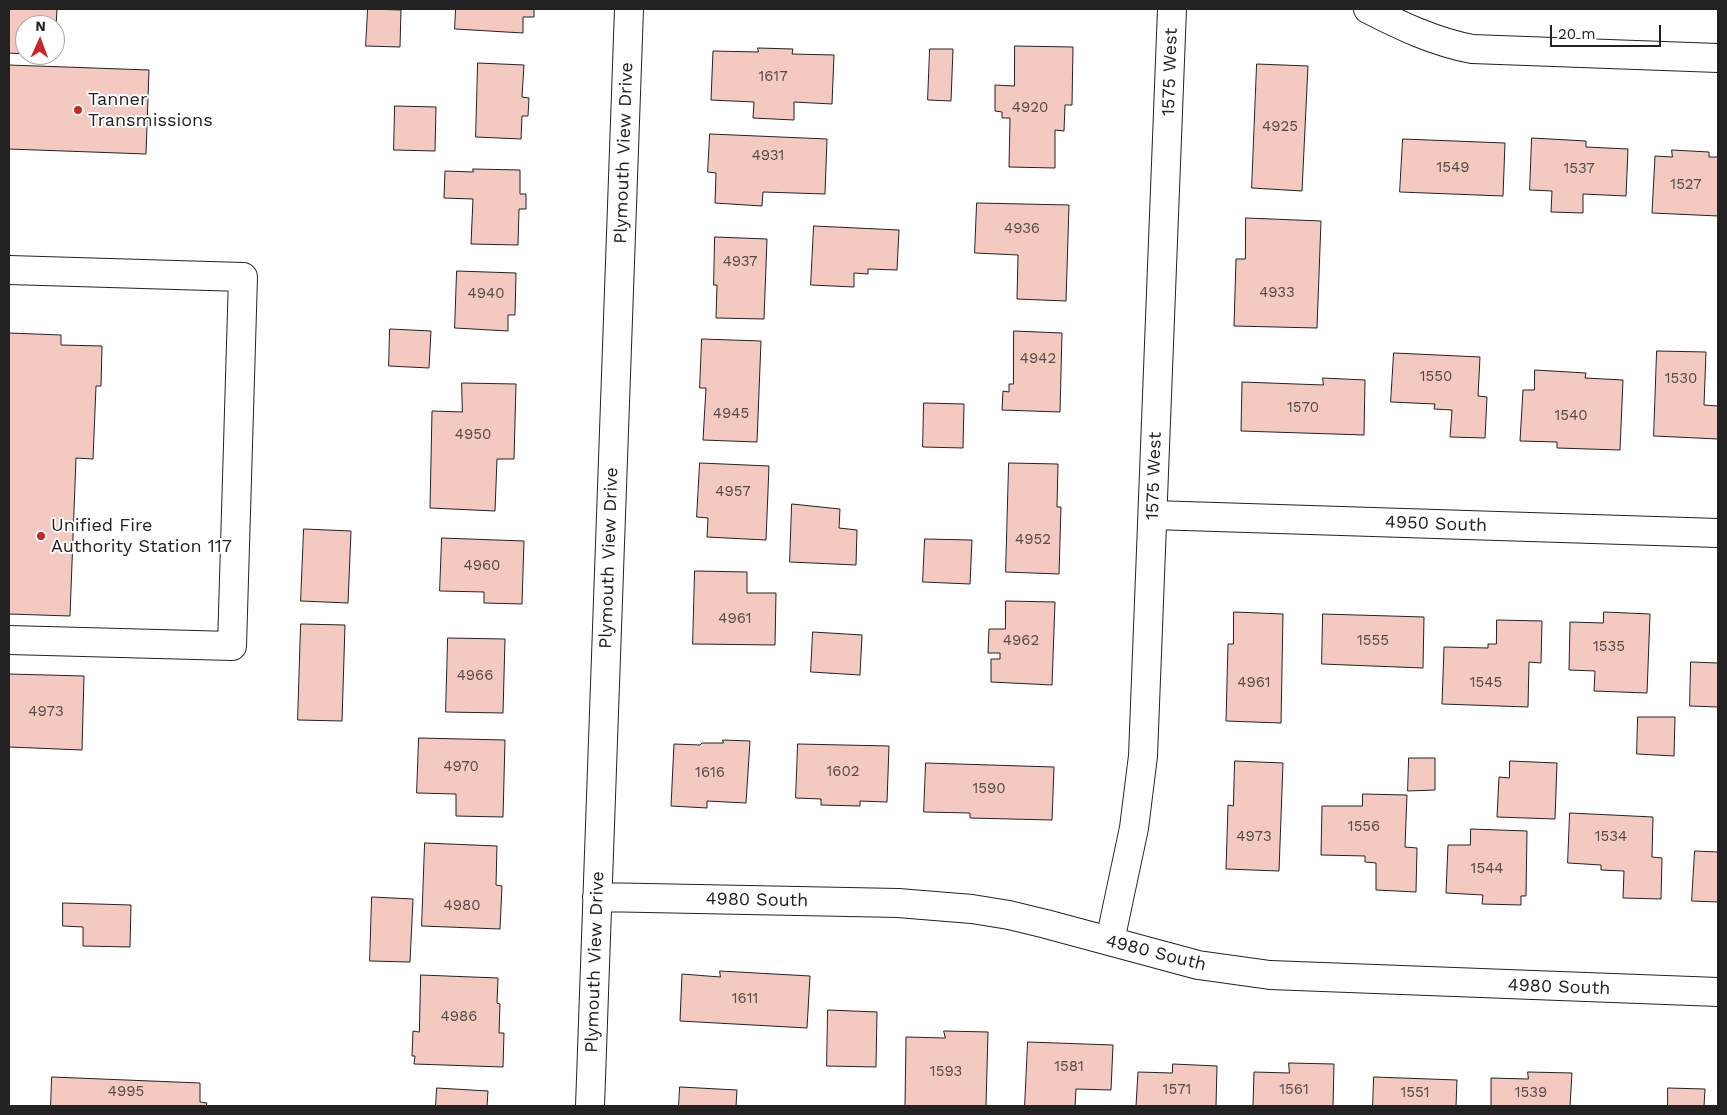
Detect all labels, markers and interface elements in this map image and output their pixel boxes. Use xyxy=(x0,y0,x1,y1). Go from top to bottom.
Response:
north arrow xyxy=(15,15,65,65)
scale bar xyxy=(1552,15,1663,47)
text: N xyxy=(35,18,46,34)
text: 20 m xyxy=(1558,25,1596,43)
street label: 1575 West xyxy=(1158,27,1182,117)
street label: Plymouth View Drive xyxy=(610,62,638,244)
house number: 1617 xyxy=(758,68,788,86)
place label: Tanner Transmissions xyxy=(88,89,213,132)
house number: 4920 xyxy=(1012,99,1048,117)
marker: Tanner Transmissions xyxy=(72,104,84,116)
house number: 4925 xyxy=(1262,118,1298,136)
house number: 4931 xyxy=(752,147,784,165)
house number: 1549 xyxy=(1437,159,1469,177)
house number: 1537 xyxy=(1563,160,1595,178)
house number: 1527 xyxy=(1670,176,1702,194)
house number: 4936 xyxy=(1004,220,1040,238)
house number: 4937 xyxy=(723,253,757,271)
house number: 4933 xyxy=(1259,284,1295,302)
house number: 4940 xyxy=(468,285,504,303)
house number: 4942 xyxy=(1020,350,1056,368)
house number: 1550 xyxy=(1420,368,1452,386)
house number: 1530 xyxy=(1665,370,1697,388)
house number: 1570 xyxy=(1287,399,1319,417)
house number: 4945 xyxy=(713,405,749,423)
house number: 1540 xyxy=(1554,407,1588,425)
house number: 4950 xyxy=(455,426,491,444)
street label: 1575 West xyxy=(1142,431,1166,521)
street label: Plymouth View Drive xyxy=(595,467,623,649)
house number: 4957 xyxy=(715,483,751,501)
street label: 4950 South xyxy=(1385,511,1487,537)
place label: Unified Fire Authority Station 117 xyxy=(51,515,232,558)
marker: Unified Fire Authority Station 117 xyxy=(35,530,47,542)
house number: 4952 xyxy=(1015,531,1051,549)
house number: 4960 xyxy=(464,557,500,575)
house number: 4961 xyxy=(718,610,752,628)
house number: 4962 xyxy=(1003,632,1039,650)
house number: 1555 xyxy=(1357,632,1389,650)
house number: 1535 xyxy=(1593,638,1625,656)
house number: 4966 xyxy=(457,667,493,685)
house number: 4961 xyxy=(1237,674,1271,692)
house number: 1545 xyxy=(1470,674,1502,692)
house number: 4973 xyxy=(28,703,64,721)
house number: 4970 xyxy=(443,758,479,776)
house number: 1602 xyxy=(826,763,860,781)
house number: 1616 xyxy=(695,764,725,782)
house number: 1590 xyxy=(972,780,1006,798)
house number: 1556 xyxy=(1348,818,1380,836)
house number: 4973 xyxy=(1236,828,1272,846)
house number: 1534 xyxy=(1595,828,1627,846)
house number: 1544 xyxy=(1471,860,1503,878)
street label: Plymouth View Drive xyxy=(581,871,609,1053)
street label: 4980 South xyxy=(705,888,809,912)
house number: 4980 xyxy=(444,897,480,915)
street label: 4980 South xyxy=(1104,930,1208,976)
street label: 4980 South xyxy=(1507,974,1611,1000)
house number: 1611 xyxy=(732,990,758,1008)
house number: 4986 xyxy=(441,1008,477,1026)
house number: 1581 xyxy=(1054,1058,1084,1076)
house number: 1593 xyxy=(930,1063,962,1081)
house number: 1571 xyxy=(1163,1081,1191,1099)
house number: 1561 xyxy=(1279,1081,1309,1099)
house number: 4995 xyxy=(108,1083,144,1101)
house number: 1551 xyxy=(1400,1084,1430,1102)
house number: 1539 xyxy=(1515,1084,1547,1102)

